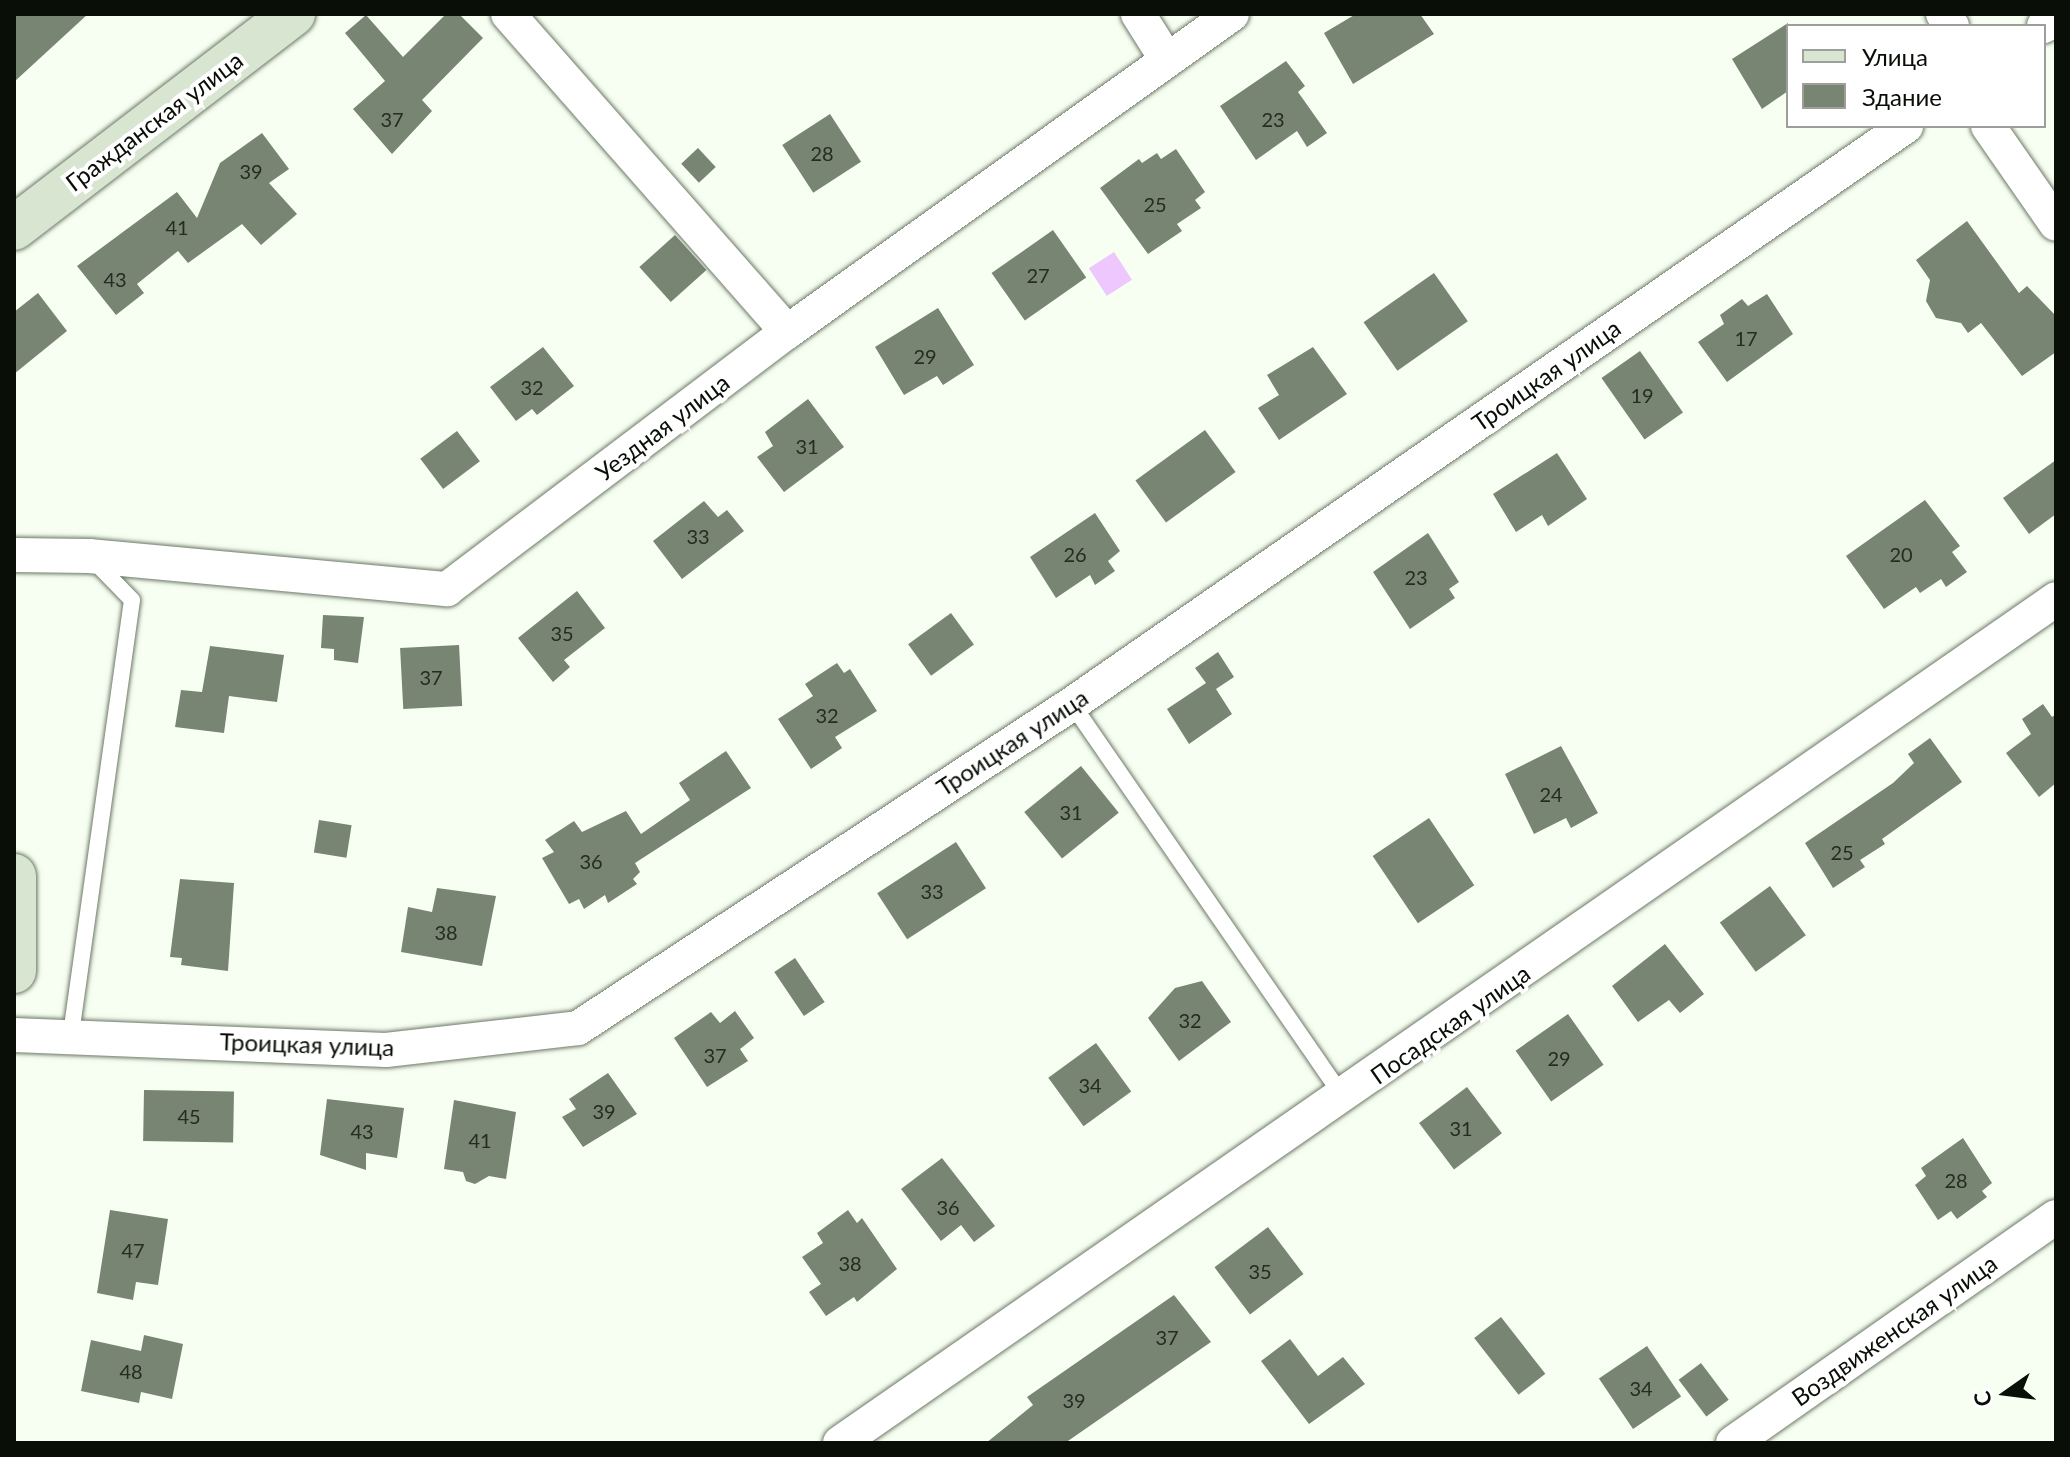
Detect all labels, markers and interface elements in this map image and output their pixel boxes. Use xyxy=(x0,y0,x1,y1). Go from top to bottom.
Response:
legend xyxy=(1786,24,2046,128)
text: Улица xyxy=(1862,42,1928,71)
street label: Гражданская улица xyxy=(60,45,248,197)
text: Здание xyxy=(1862,82,1942,111)
house number: 37 xyxy=(380,107,404,131)
house number: 23 xyxy=(1261,107,1285,131)
house number: 28 xyxy=(810,141,834,165)
house number: 39 xyxy=(239,159,263,183)
house number: 25 xyxy=(1143,192,1167,216)
house number: 41 xyxy=(165,215,189,239)
house number: 27 xyxy=(1026,263,1050,287)
house number: 43 xyxy=(103,267,127,291)
street label: Троицкая улица xyxy=(1466,313,1626,437)
house number: 17 xyxy=(1734,326,1758,350)
house number: 29 xyxy=(913,344,937,368)
street label: Уездная улица xyxy=(589,367,735,487)
house number: 32 xyxy=(520,375,544,399)
house number: 19 xyxy=(1630,383,1654,407)
house number: 31 xyxy=(795,434,819,458)
house number: 33 xyxy=(686,524,710,548)
house number: 26 xyxy=(1063,542,1087,566)
house number: 20 xyxy=(1889,542,1913,566)
house number: 23 xyxy=(1404,565,1428,589)
house number: 35 xyxy=(550,621,574,645)
house number: 37 xyxy=(419,665,443,689)
street label: Троицкая улица xyxy=(931,682,1093,802)
house number: 32 xyxy=(815,703,839,727)
house number: 24 xyxy=(1539,782,1563,806)
house number: 31 xyxy=(1059,800,1083,824)
house number: 25 xyxy=(1830,840,1854,864)
house number: 36 xyxy=(579,849,603,873)
house number: 33 xyxy=(920,879,944,903)
house number: 38 xyxy=(434,920,458,944)
street label: Посадская улица xyxy=(1365,958,1535,1090)
house number: 32 xyxy=(1178,1008,1202,1032)
street label: Троицкая улица xyxy=(219,1027,395,1061)
house number: 37 xyxy=(703,1043,727,1067)
house number: 29 xyxy=(1547,1046,1571,1070)
house number: 34 xyxy=(1078,1073,1102,1097)
house number: 39 xyxy=(592,1099,616,1123)
house number: 45 xyxy=(177,1104,201,1128)
house number: 31 xyxy=(1449,1116,1473,1140)
house number: 43 xyxy=(350,1119,374,1143)
house number: 41 xyxy=(468,1128,492,1152)
house number: 28 xyxy=(1944,1168,1968,1192)
house number: 36 xyxy=(936,1195,960,1219)
house number: 47 xyxy=(121,1238,145,1262)
street label: Воздвиженская улица xyxy=(1786,1248,2002,1412)
house number: 38 xyxy=(838,1251,862,1275)
house number: 35 xyxy=(1248,1259,1272,1283)
house number: 37 xyxy=(1155,1325,1179,1349)
north arrow xyxy=(1966,1353,2046,1433)
house number: 48 xyxy=(119,1359,143,1383)
house number: 34 xyxy=(1629,1376,1653,1400)
house number: 39 xyxy=(1062,1388,1086,1412)
text: С xyxy=(1967,1389,1997,1409)

